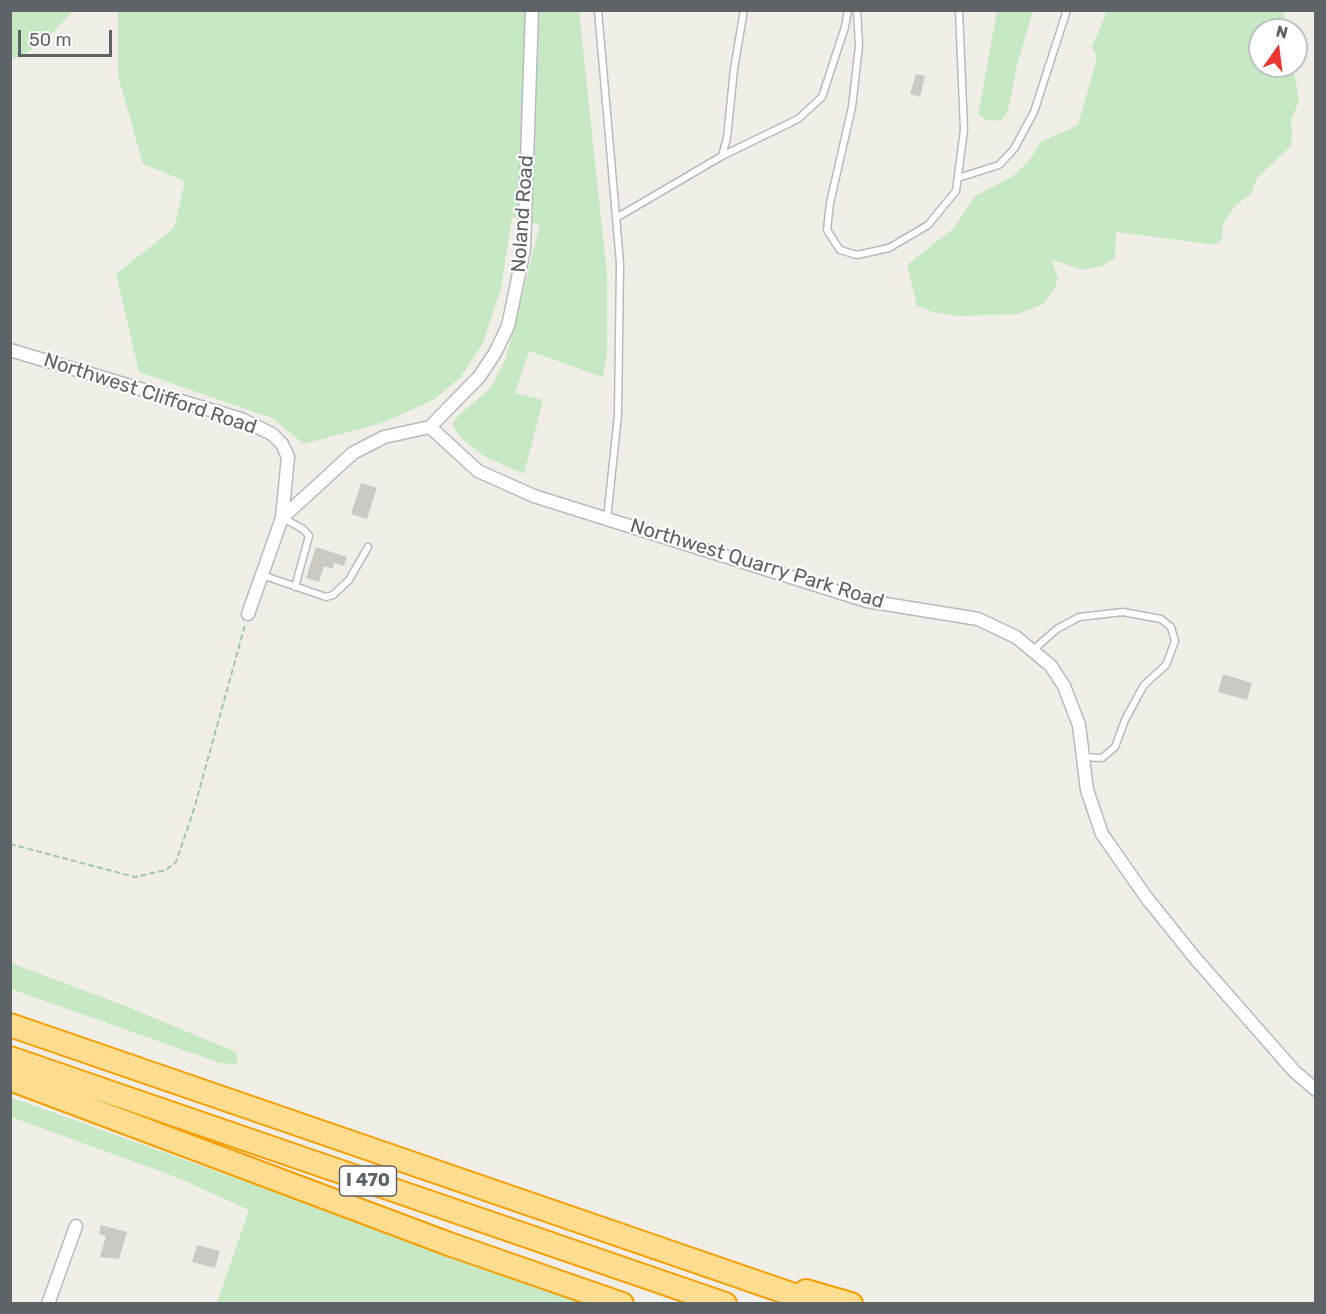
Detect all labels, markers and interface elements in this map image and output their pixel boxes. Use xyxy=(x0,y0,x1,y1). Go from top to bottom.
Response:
scale bar xyxy=(21,18,116,56)
north arrow xyxy=(1248,18,1308,78)
text: N xyxy=(1274,21,1290,43)
text: 50 m xyxy=(29,29,72,51)
street label: Noland Road xyxy=(507,155,539,273)
street label: Northwest Clifford Road xyxy=(41,348,259,440)
street label: Northwest Quarry Park Road xyxy=(627,514,887,614)
road number: I 470 xyxy=(340,1166,397,1196)

